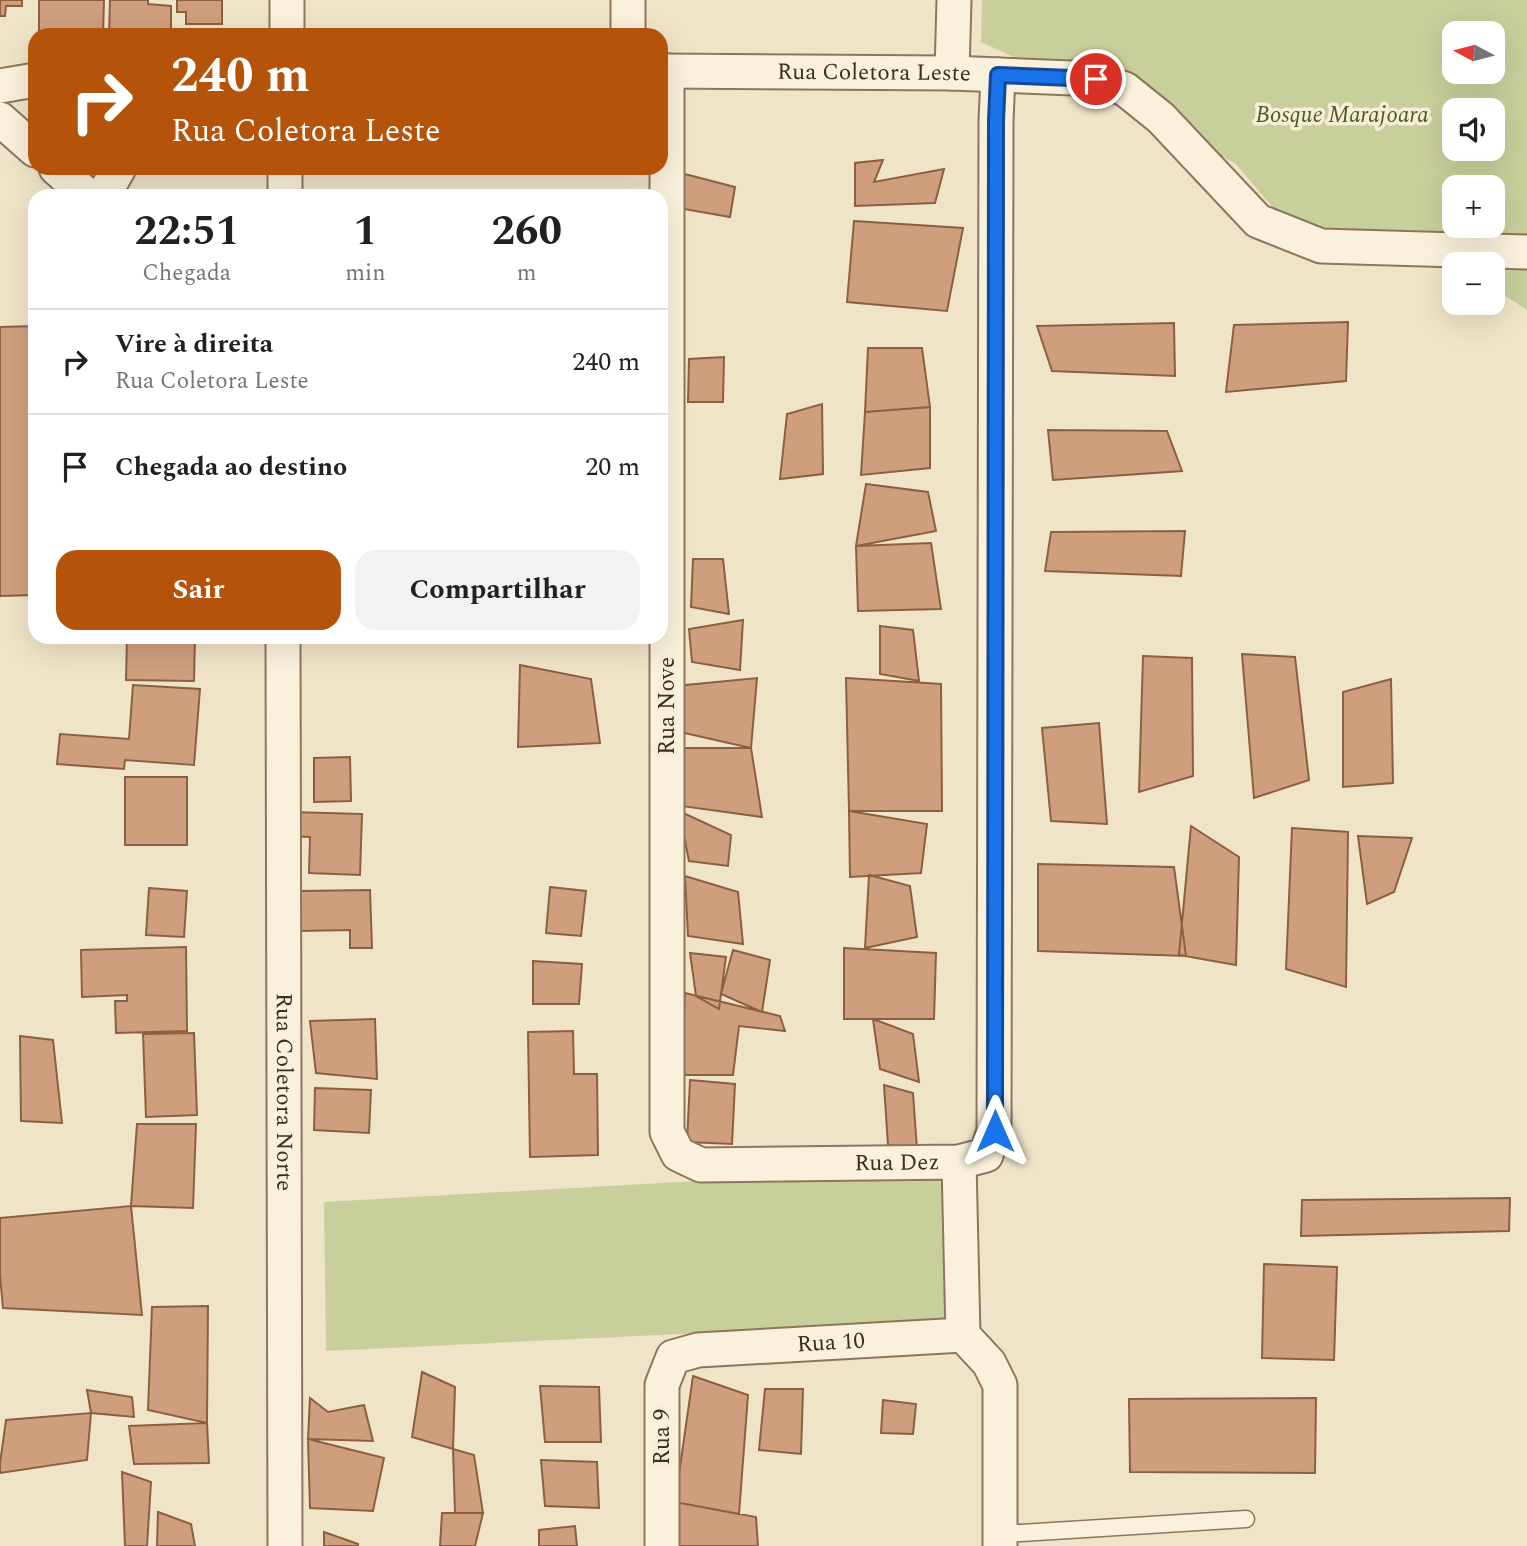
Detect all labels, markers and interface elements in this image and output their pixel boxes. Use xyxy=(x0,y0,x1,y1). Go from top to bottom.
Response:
north arrow xyxy=(1442,21,1505,84)
map controls xyxy=(1442,21,1505,315)
text: 240 m xyxy=(171,39,310,114)
pin xyxy=(1066,49,1126,109)
street label: Rua Coletora Leste xyxy=(777,54,972,91)
icon: right xyxy=(56,56,147,147)
icon: arrive xyxy=(1077,60,1115,98)
park label: Bosque Marajoara xyxy=(1255,98,1429,133)
button: sound xyxy=(1442,98,1505,161)
text: Rua Coletora Leste xyxy=(171,107,440,156)
button: + xyxy=(1442,175,1505,238)
text: 22:51 xyxy=(134,200,239,263)
text: 1 xyxy=(354,200,377,263)
text: 260 xyxy=(491,200,562,263)
button: − xyxy=(1442,252,1505,315)
text: Chegada xyxy=(142,256,231,291)
text: min xyxy=(345,256,386,291)
text: m xyxy=(517,256,537,291)
text: Vire à direita xyxy=(115,324,273,364)
text: 240 m xyxy=(572,342,640,382)
icon: right xyxy=(56,343,94,381)
text: Rua Coletora Leste xyxy=(115,364,309,399)
text: Chegada ao destino xyxy=(115,447,347,487)
text: 20 m xyxy=(585,447,640,487)
icon: arrive xyxy=(56,448,94,486)
button: Sair xyxy=(56,550,341,630)
button: Compartilhar xyxy=(355,550,640,630)
street label: Rua Nove xyxy=(650,657,685,755)
street label: Rua Coletora Norte xyxy=(266,993,302,1191)
position arrow xyxy=(958,1094,1032,1168)
street label: Rua Dez xyxy=(854,1145,940,1181)
street label: Rua 10 xyxy=(796,1323,866,1362)
street label: Rua 9 xyxy=(645,1409,680,1465)

